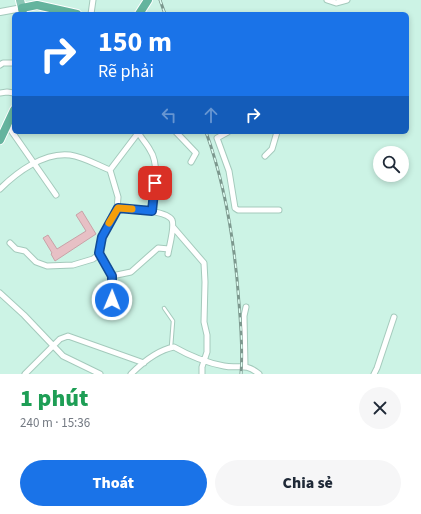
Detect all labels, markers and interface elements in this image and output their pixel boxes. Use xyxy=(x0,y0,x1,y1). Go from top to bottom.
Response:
text: 150 m xyxy=(98,22,172,62)
icon: right xyxy=(32,28,84,80)
text: Rẽ phải xyxy=(98,59,154,84)
icon: left xyxy=(158,104,180,126)
icon: ahead xyxy=(200,104,222,126)
icon: right xyxy=(242,104,264,126)
map controls xyxy=(373,146,409,182)
button: search xyxy=(373,146,409,182)
pin xyxy=(138,166,172,200)
icon: arrive xyxy=(144,172,166,194)
position arrow xyxy=(91,279,133,321)
text: 1 phút xyxy=(20,381,88,416)
button: close xyxy=(359,387,401,429)
text: 240 m · 15:36 xyxy=(20,414,90,432)
button: Thoát xyxy=(20,460,207,506)
button: Chia sẻ xyxy=(215,460,401,506)

